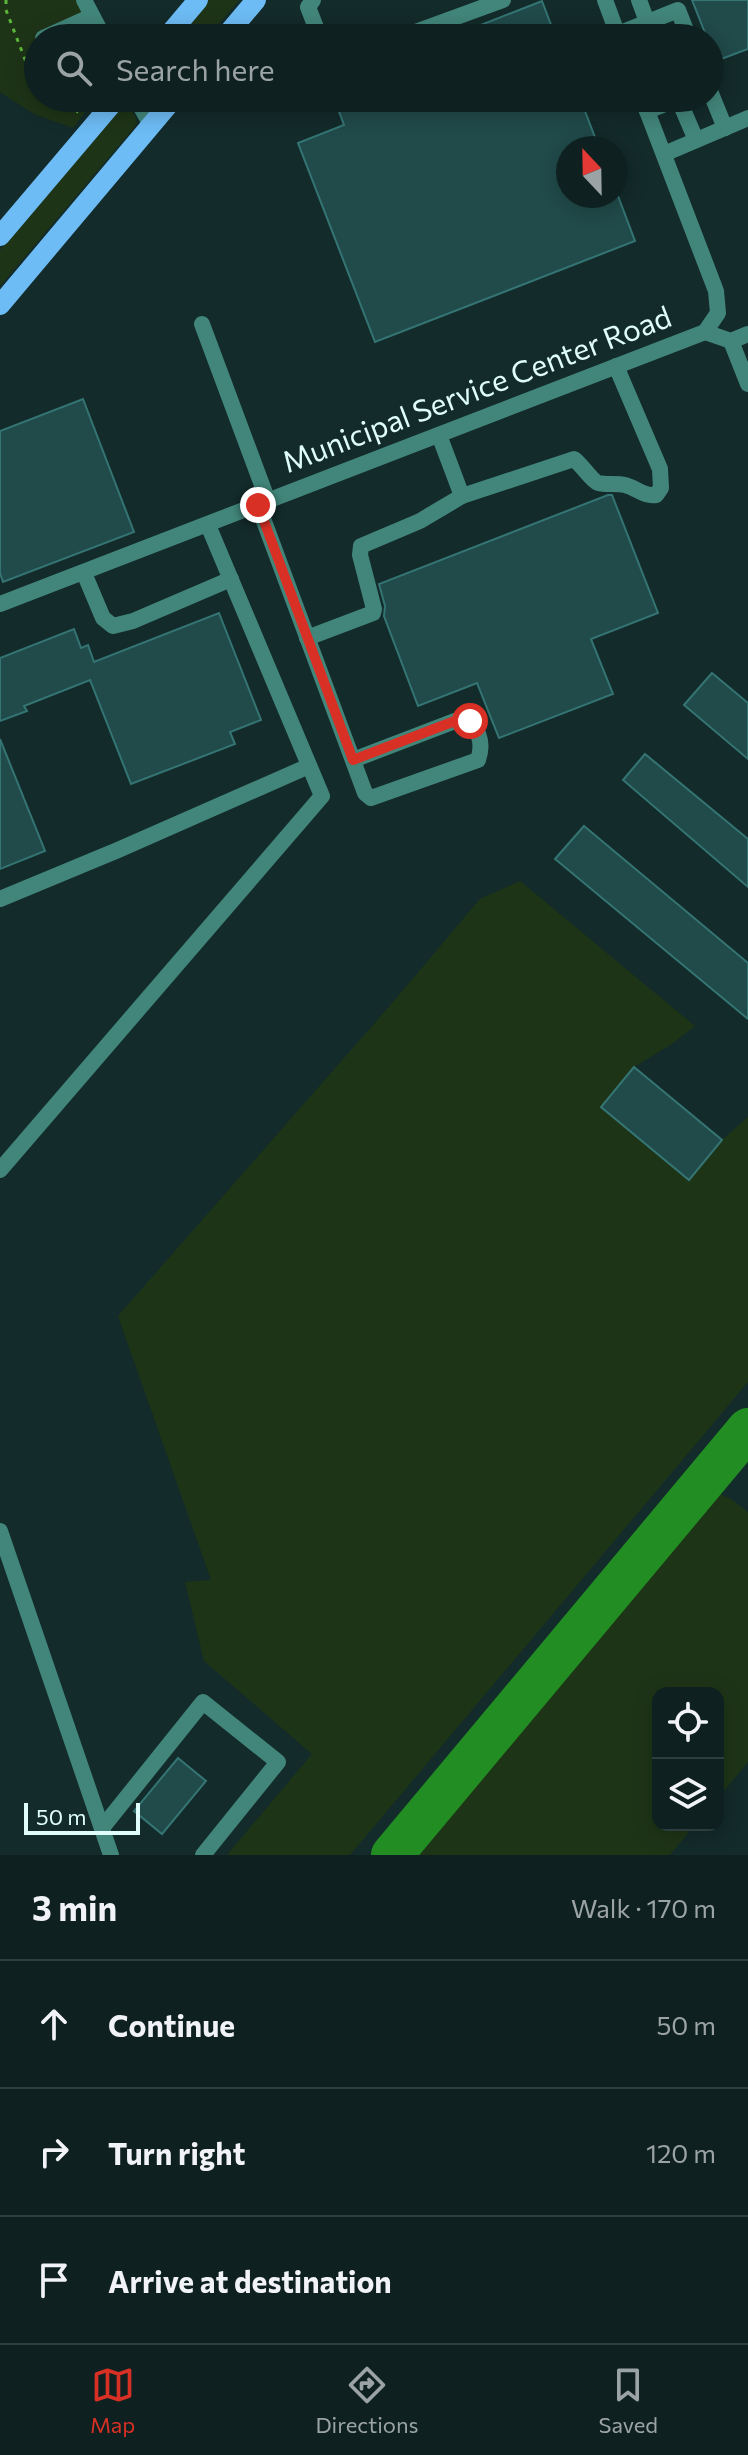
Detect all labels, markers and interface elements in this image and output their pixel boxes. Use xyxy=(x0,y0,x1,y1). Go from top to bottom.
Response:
search box xyxy=(24,24,724,112)
icon: search xyxy=(52,46,96,90)
text: Search here xyxy=(116,50,275,87)
north arrow xyxy=(556,136,628,208)
street label: Municipal Service Center Road xyxy=(276,296,676,479)
route end xyxy=(240,487,276,523)
route start xyxy=(452,703,488,739)
map controls xyxy=(652,1687,724,1831)
button: locate xyxy=(652,1687,724,1759)
button: layers xyxy=(652,1759,724,1831)
scale bar xyxy=(24,1799,140,1835)
text: 50 m xyxy=(36,1803,86,1830)
text: 3 min xyxy=(32,1886,117,1928)
text: Walk · 170 m xyxy=(571,1892,716,1923)
icon: ahead xyxy=(32,2002,76,2046)
text: Continue xyxy=(108,2006,235,2043)
text: 50 m xyxy=(656,2009,716,2040)
icon: right xyxy=(32,2130,76,2174)
text: Turn right xyxy=(108,2134,245,2171)
text: 120 m xyxy=(646,2137,716,2168)
icon: arrive xyxy=(32,2258,76,2302)
text: Arrive at destination xyxy=(108,2262,392,2299)
tab: Map xyxy=(90,2363,135,2438)
tab: Directions xyxy=(315,2363,419,2438)
tab: Saved xyxy=(599,2363,658,2438)

